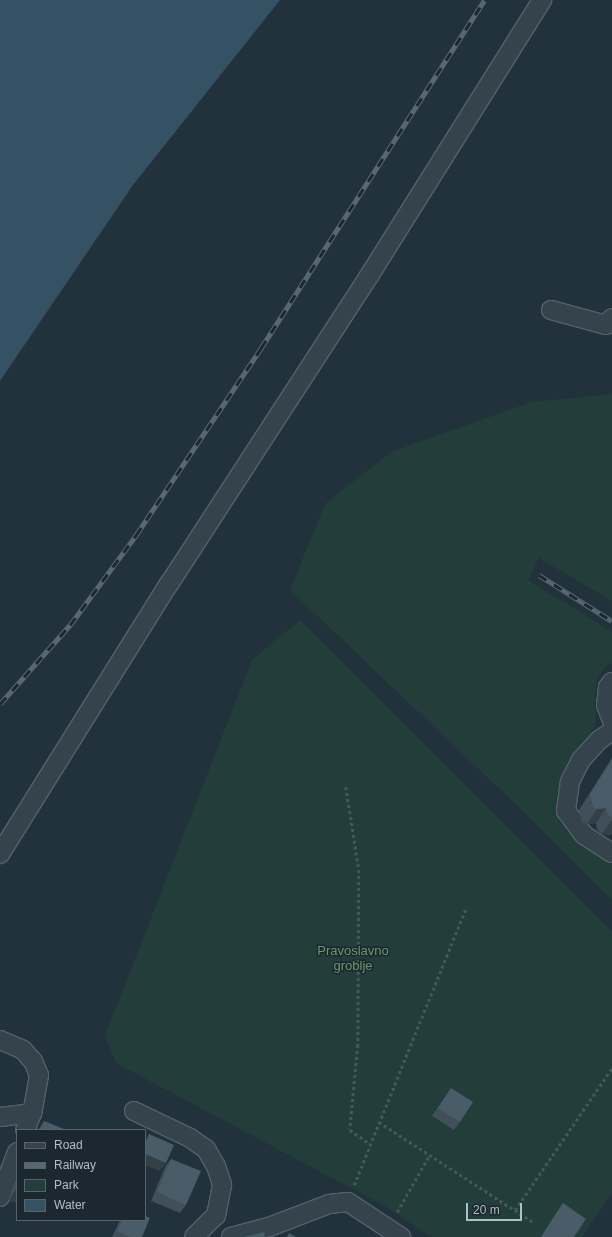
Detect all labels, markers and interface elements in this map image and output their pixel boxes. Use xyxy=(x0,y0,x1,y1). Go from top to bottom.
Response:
park label: Pravoslavno groblje xyxy=(317,944,389,975)
legend xyxy=(16,1129,146,1221)
text: Road xyxy=(54,1138,83,1152)
text: Railway xyxy=(54,1158,96,1172)
text: Park xyxy=(54,1178,79,1192)
scale bar xyxy=(468,1195,524,1221)
text: Water xyxy=(54,1198,86,1212)
text: 20 m xyxy=(473,1203,500,1217)

